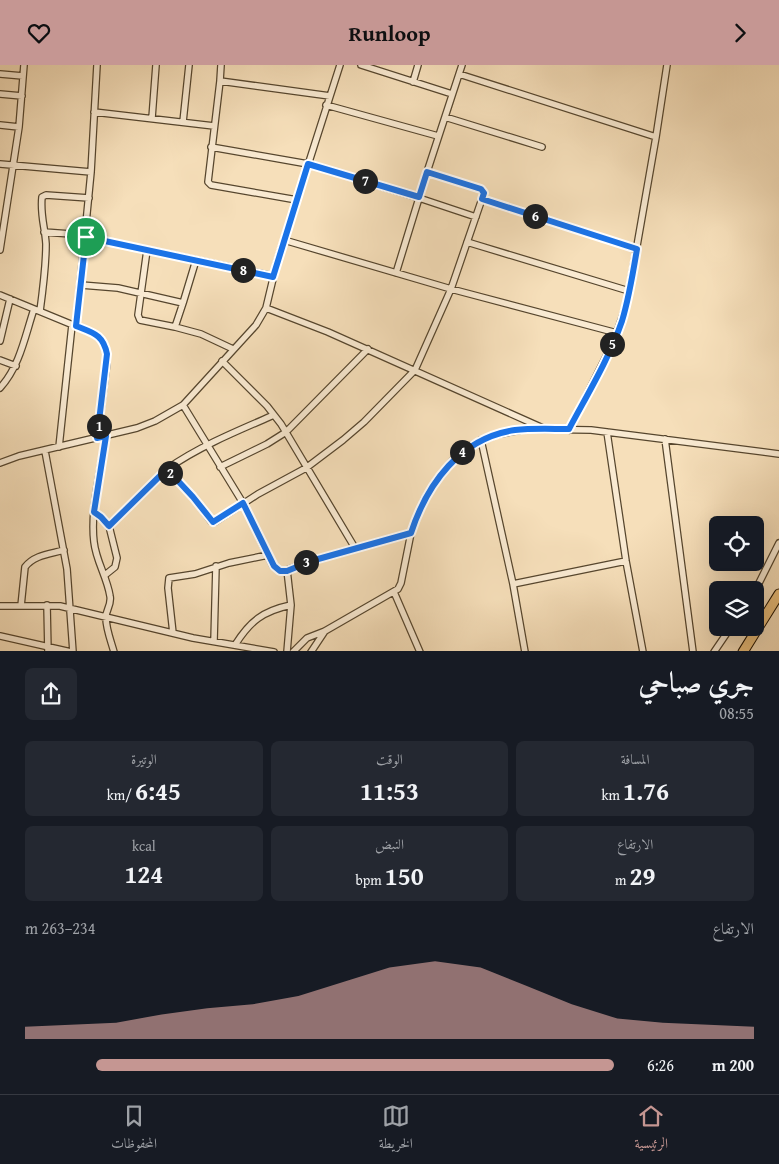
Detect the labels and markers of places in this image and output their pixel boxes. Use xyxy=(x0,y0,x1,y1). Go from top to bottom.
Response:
pin: 7 xyxy=(352,169,378,193)
pin: 6 xyxy=(522,203,548,229)
pin xyxy=(65,216,107,258)
pin: 8 xyxy=(230,257,256,283)
pin: 5 xyxy=(600,331,624,357)
pin: 1 xyxy=(86,413,112,439)
pin: 4 xyxy=(450,439,474,465)
pin: 2 xyxy=(158,461,182,485)
pin: 3 xyxy=(294,549,318,575)

